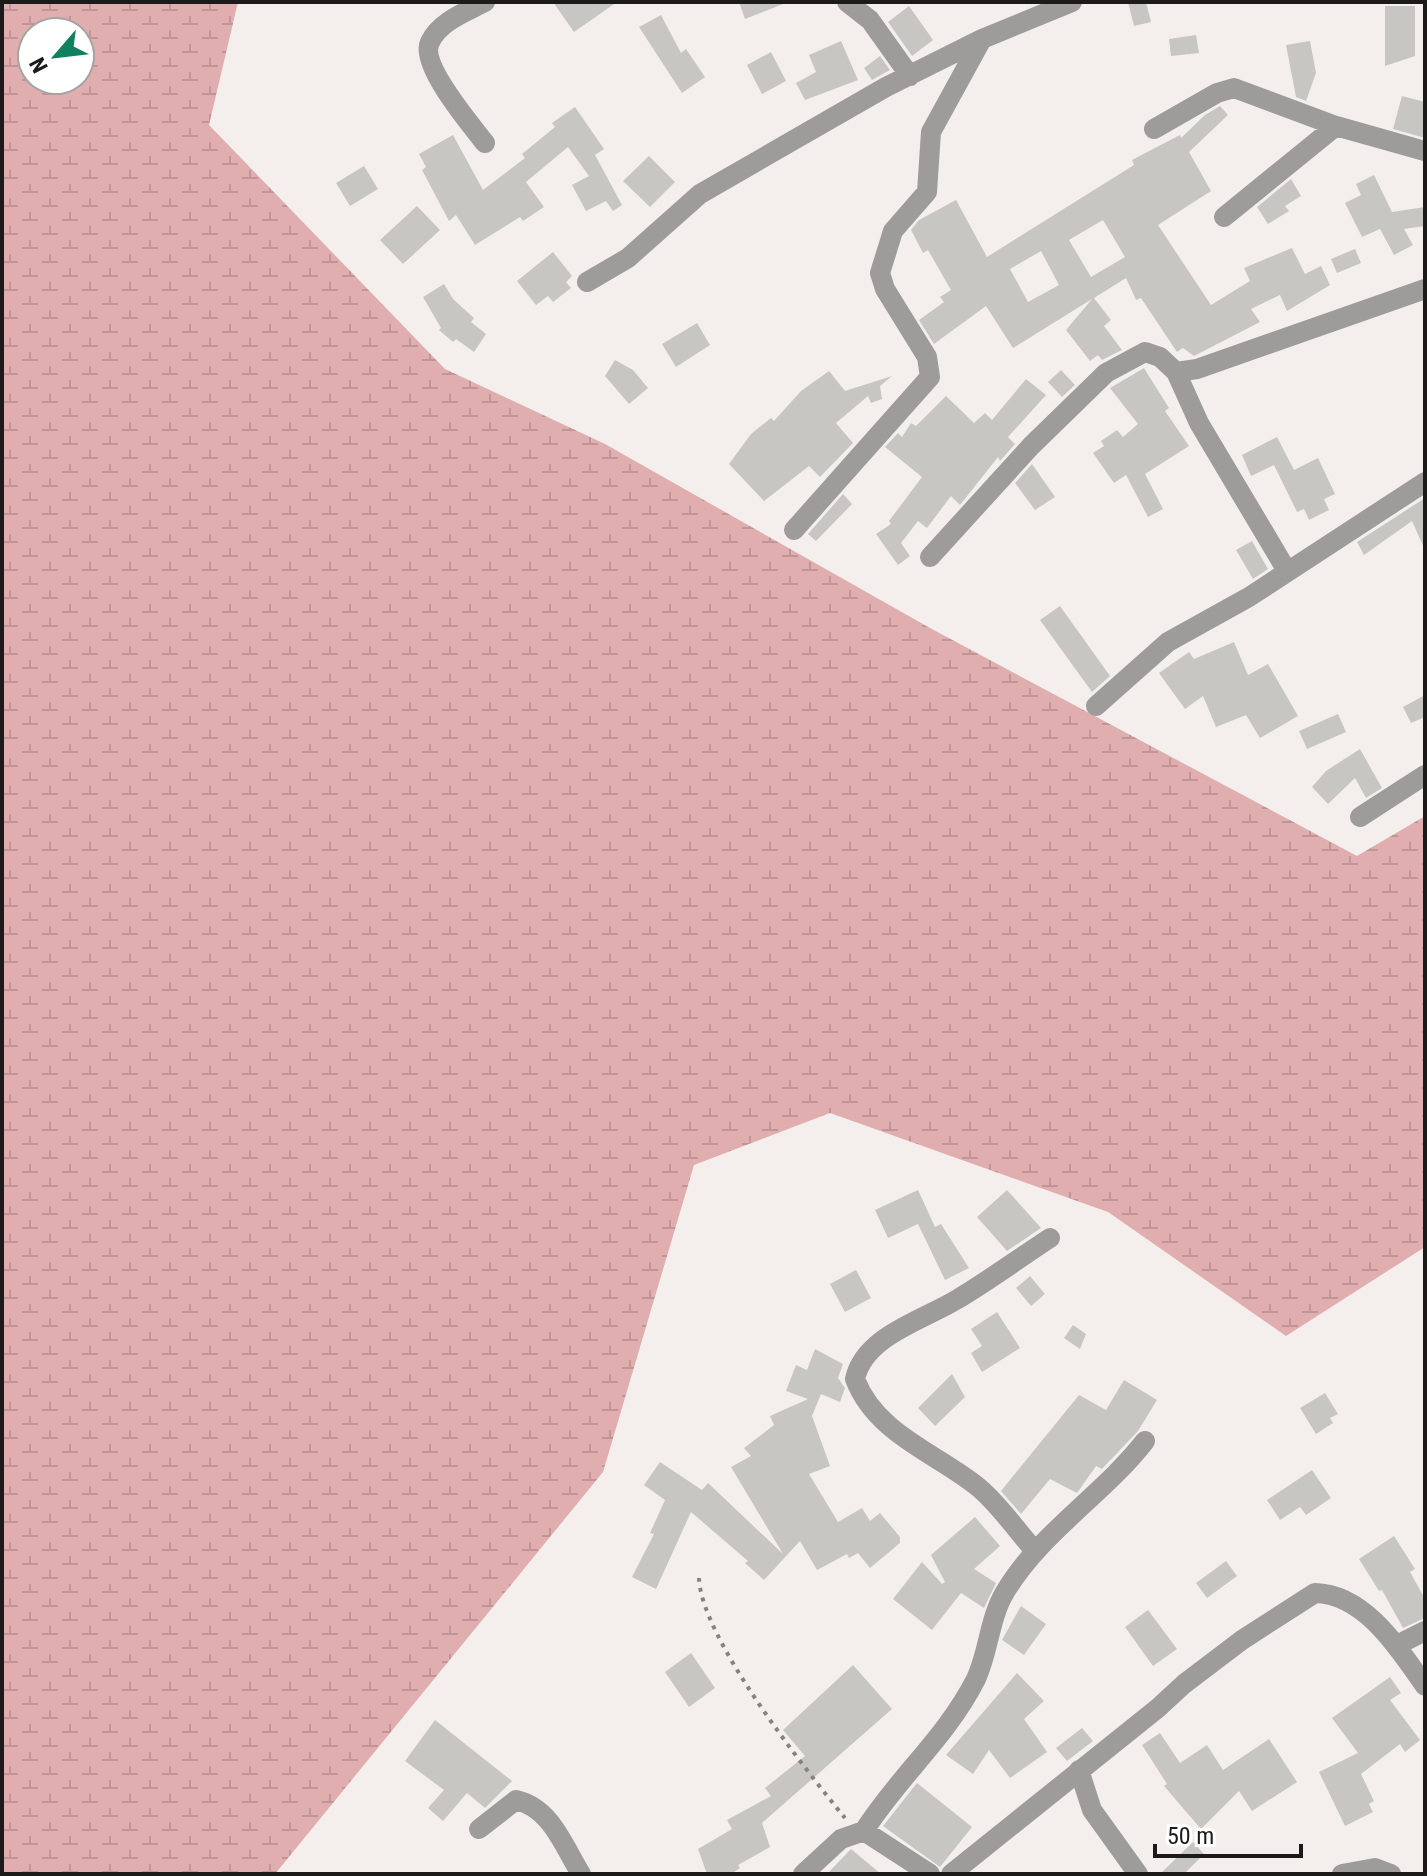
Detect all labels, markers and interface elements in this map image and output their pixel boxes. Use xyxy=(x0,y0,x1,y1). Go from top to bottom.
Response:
north arrow xyxy=(16,16,96,96)
text: N xyxy=(25,53,53,77)
scale bar xyxy=(1155,1808,1301,1858)
text: 50 m xyxy=(1167,1822,1214,1850)

